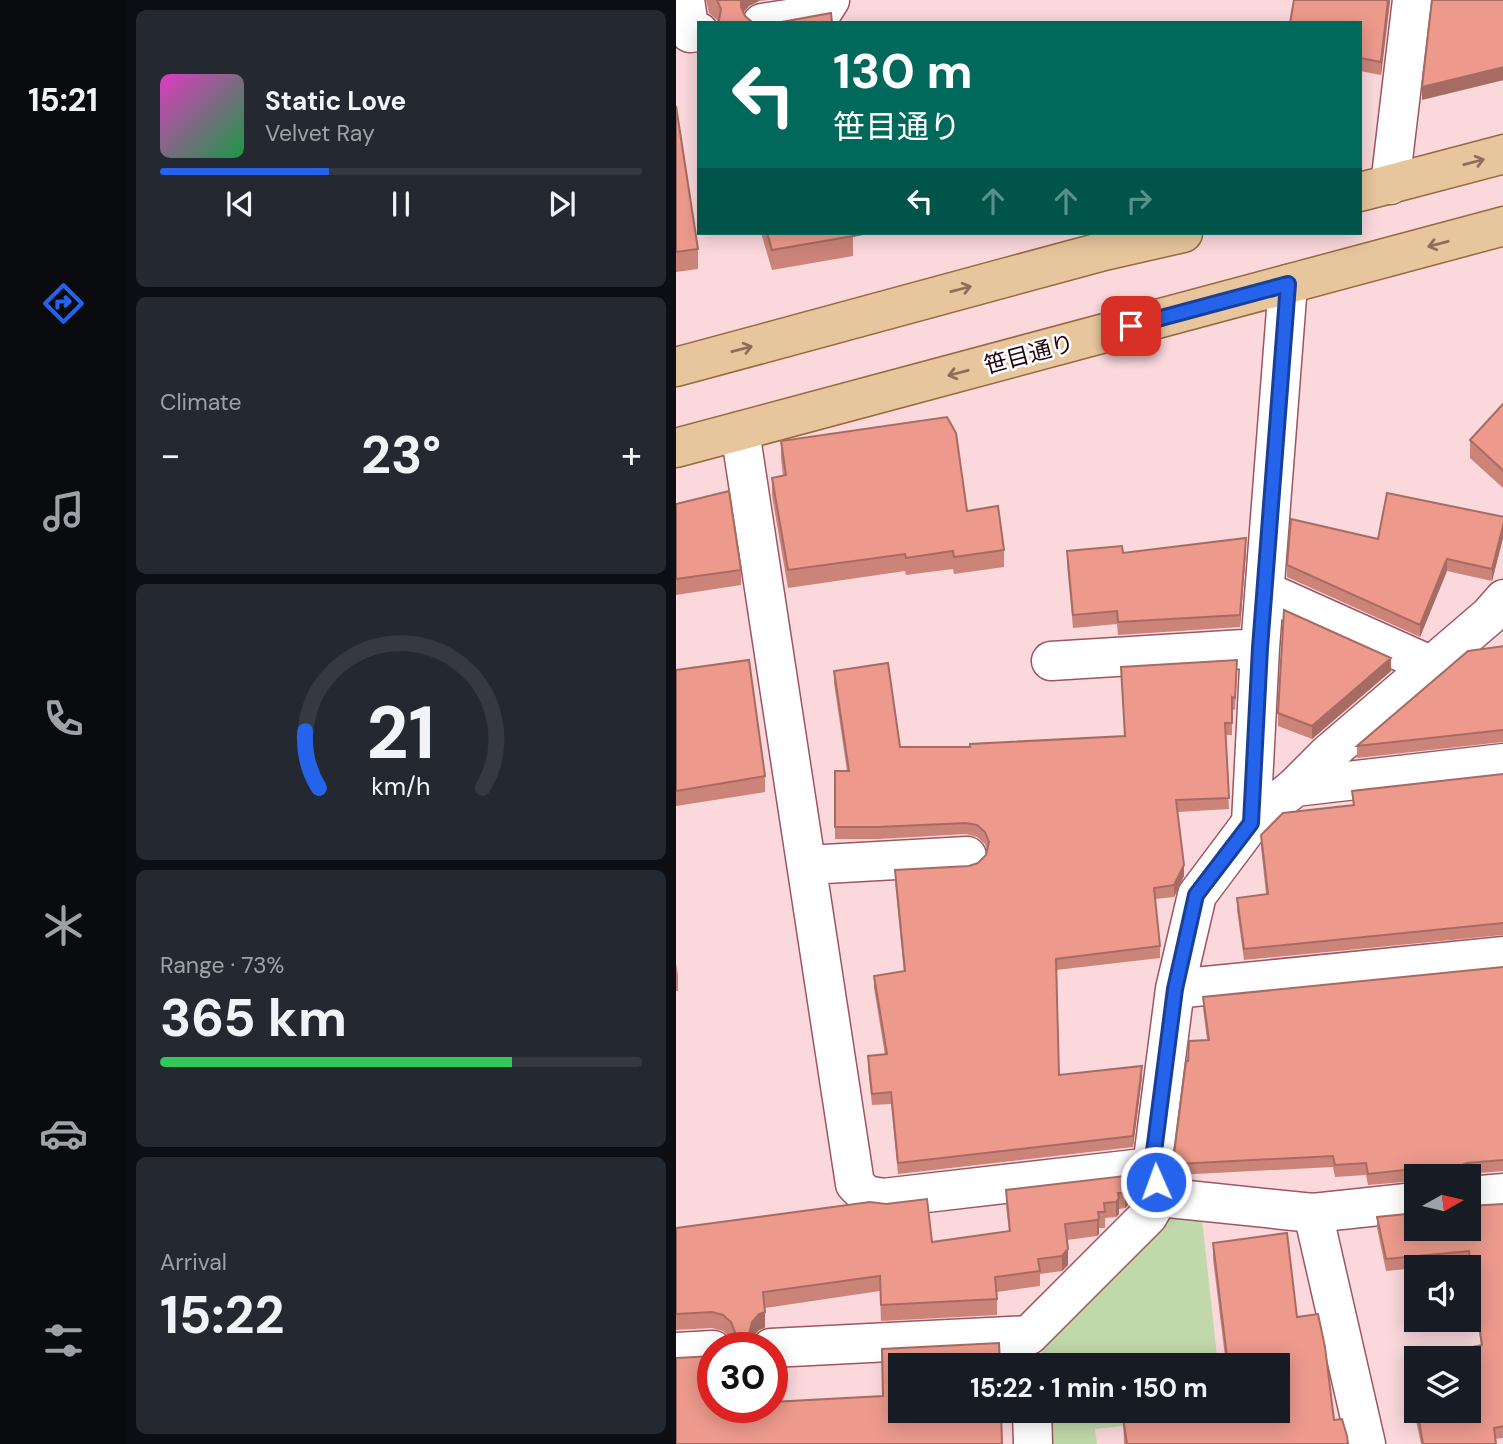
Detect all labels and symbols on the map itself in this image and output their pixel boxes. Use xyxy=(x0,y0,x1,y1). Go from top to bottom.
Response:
one-way arrow xyxy=(1462,155,1484,168)
one-way arrow xyxy=(1427,239,1449,252)
one-way arrow xyxy=(950,282,972,295)
pin xyxy=(1101,296,1161,356)
street label: 笹目通り xyxy=(981,328,1077,380)
one-way arrow xyxy=(730,342,753,355)
one-way arrow xyxy=(947,367,969,380)
position arrow xyxy=(1119,1145,1193,1219)
north arrow xyxy=(1404,1164,1481,1241)
speed limit sign: 30 xyxy=(697,1332,788,1423)

